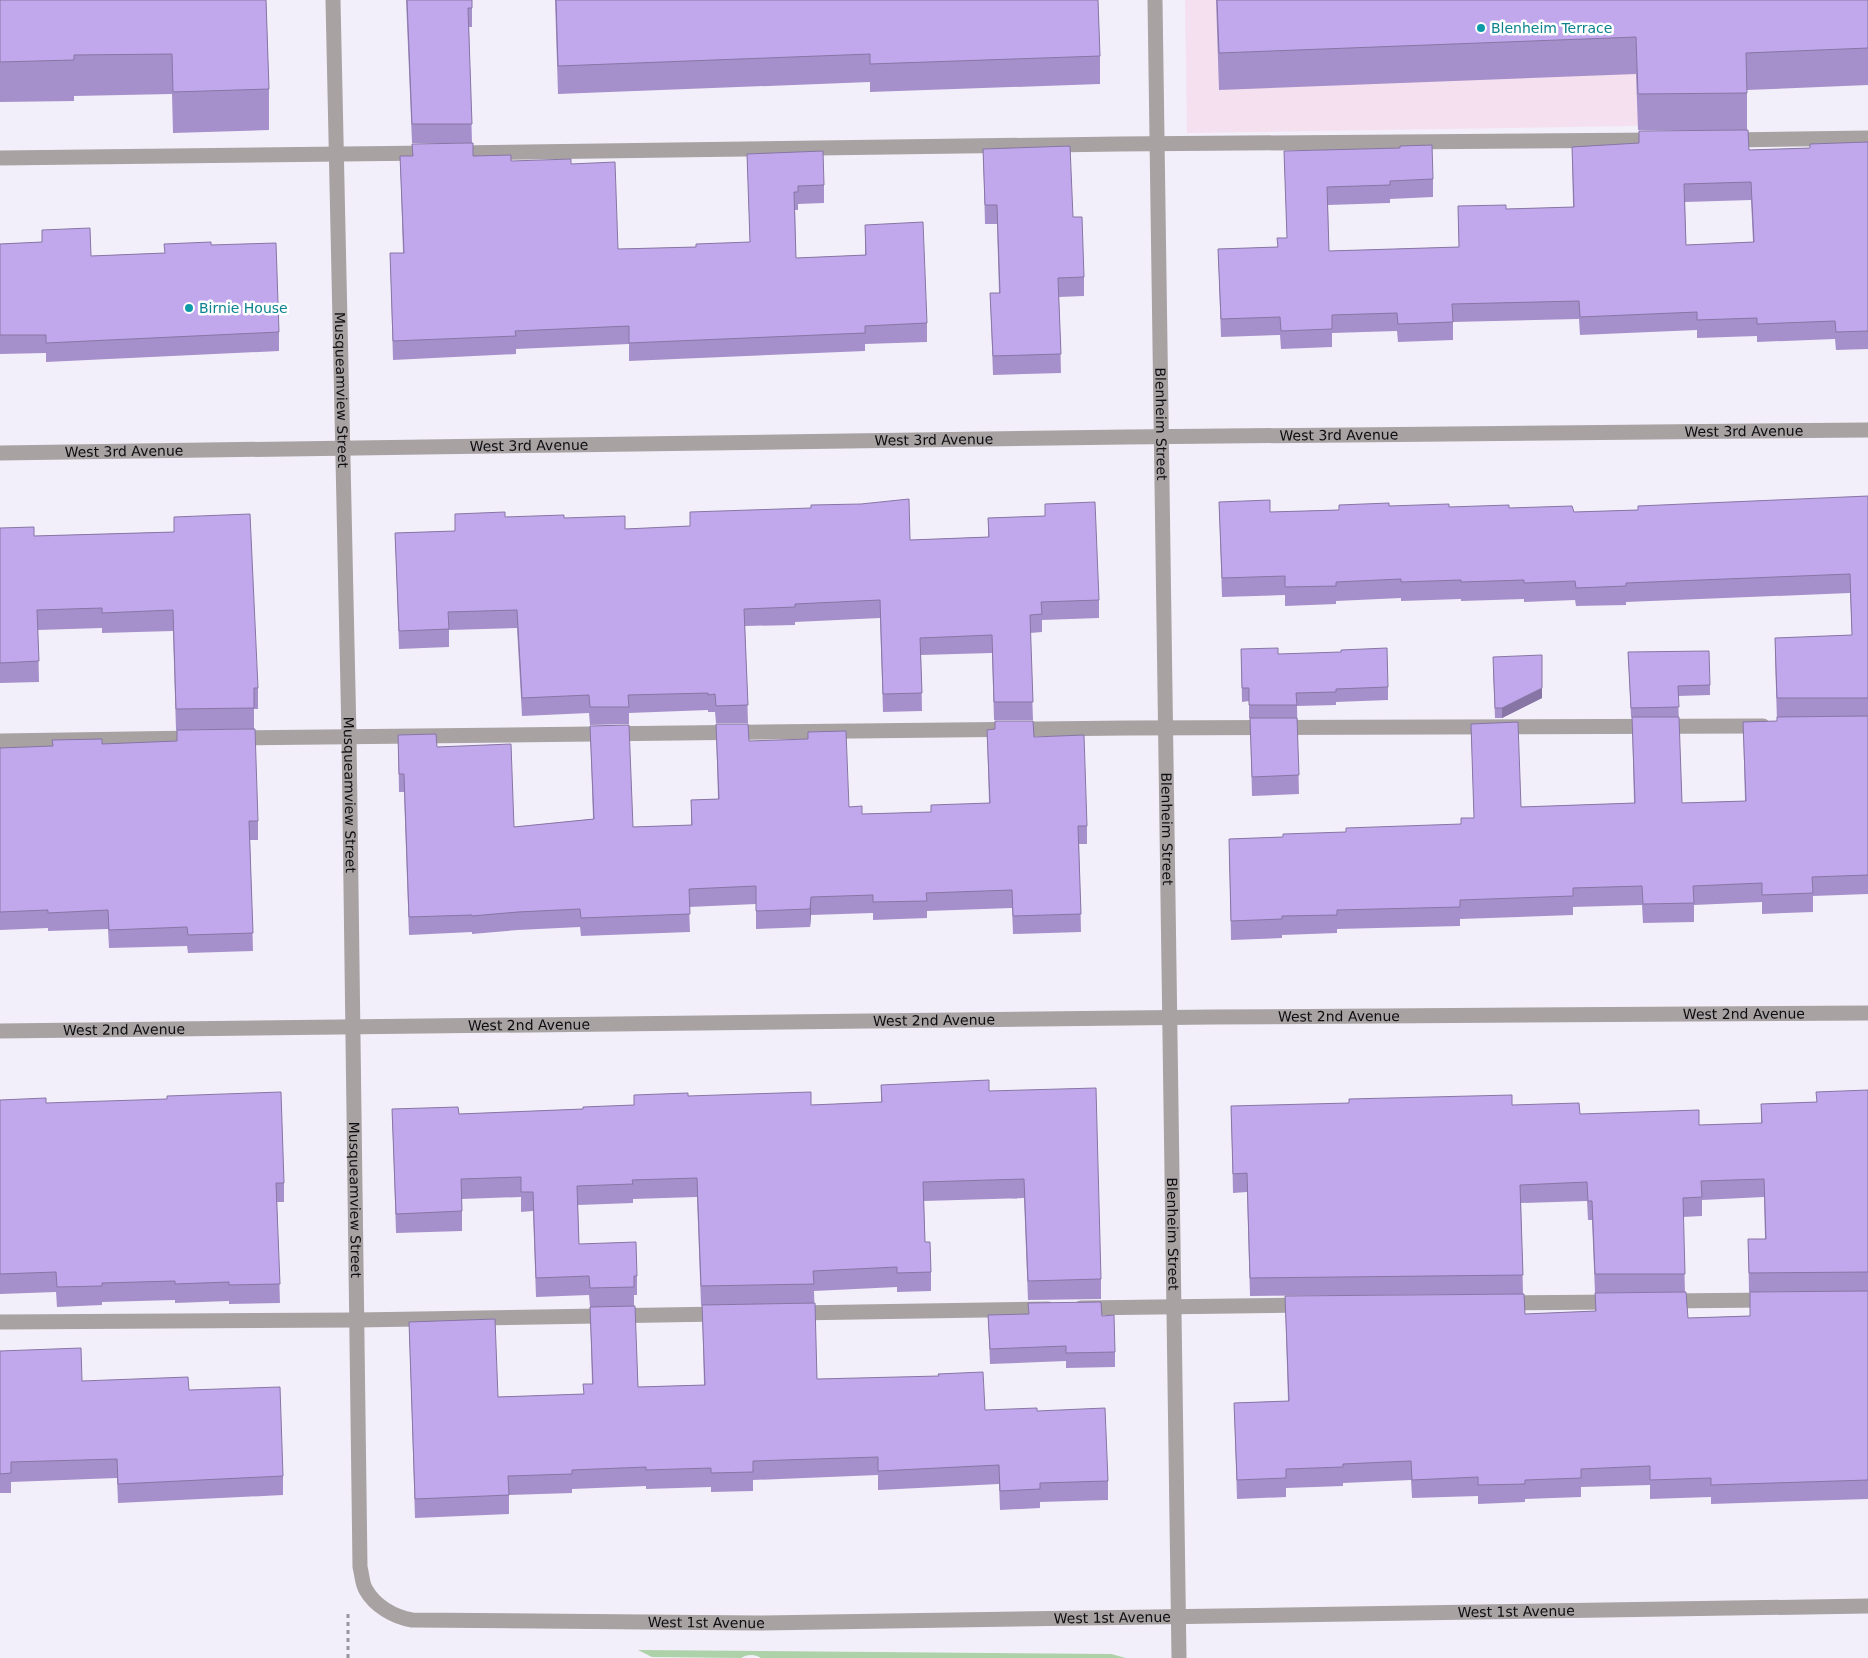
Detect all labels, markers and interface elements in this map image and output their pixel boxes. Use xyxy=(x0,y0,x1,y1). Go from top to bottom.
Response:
place label: Blenheim Terrace xyxy=(1491,20,1612,36)
marker: Blenheim Terrace xyxy=(1475,22,1487,34)
place label: Birnie House xyxy=(199,300,288,316)
marker: Birnie House xyxy=(183,302,195,314)
street label: Musqueamview Street xyxy=(332,312,351,469)
street label: Blenheim Street xyxy=(1152,367,1170,481)
street label: West 3rd Avenue xyxy=(1684,423,1803,440)
street label: West 3rd Avenue xyxy=(1279,426,1398,444)
street label: West 3rd Avenue xyxy=(874,431,993,449)
street label: West 3rd Avenue xyxy=(469,437,588,454)
street label: West 3rd Avenue xyxy=(65,442,183,460)
street label: Musqueamview Street xyxy=(341,717,359,874)
street label: Blenheim Street xyxy=(1158,772,1176,886)
street label: West 2nd Avenue xyxy=(1683,1005,1805,1022)
street label: West 2nd Avenue xyxy=(1278,1008,1400,1025)
street label: West 2nd Avenue xyxy=(873,1012,995,1029)
street label: West 2nd Avenue xyxy=(468,1016,590,1034)
street label: West 2nd Avenue xyxy=(63,1021,185,1038)
street label: Musqueamview Street xyxy=(346,1122,364,1278)
street label: Blenheim Street xyxy=(1164,1177,1182,1291)
street label: West 1st Avenue xyxy=(1458,1602,1575,1620)
street label: West 1st Avenue xyxy=(1054,1609,1171,1626)
street label: West 1st Avenue xyxy=(648,1614,765,1631)

